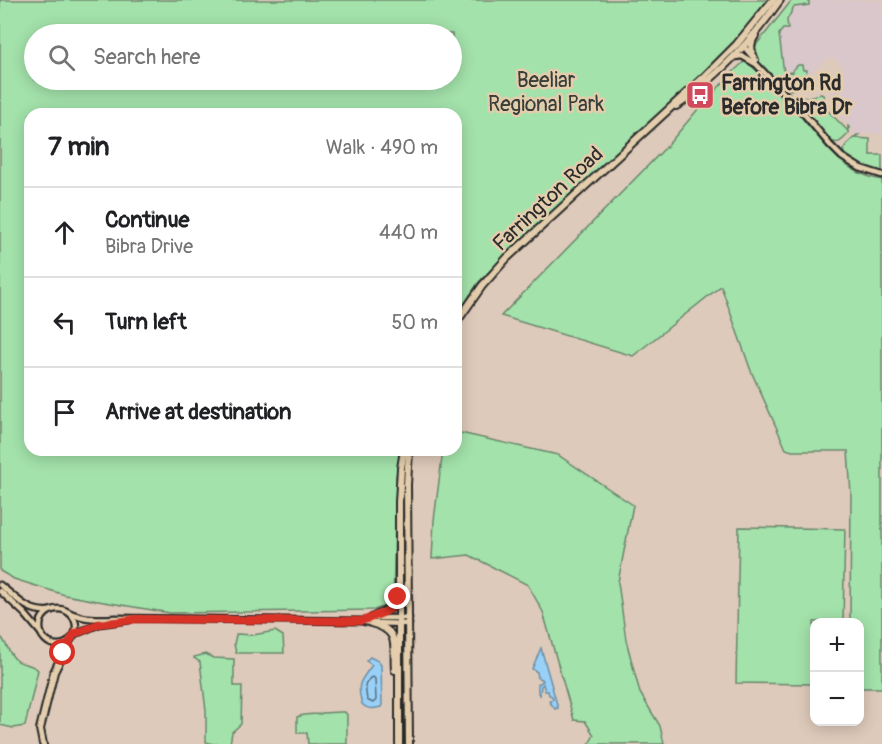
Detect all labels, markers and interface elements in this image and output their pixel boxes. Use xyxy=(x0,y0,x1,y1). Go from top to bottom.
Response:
search box xyxy=(24,24,462,90)
icon: search xyxy=(45,41,78,74)
text: Search here xyxy=(93,43,200,71)
park label: Beeliar Regional Park xyxy=(488,67,604,118)
place label: Farrington Rd Before Bibra Dr xyxy=(721,70,853,121)
bus stop icon: Farrington Rd Before Bibra Dr xyxy=(684,79,716,111)
text: 7 min xyxy=(48,131,110,163)
text: Walk · 490 m xyxy=(326,135,438,160)
street label: Farrington Road xyxy=(487,141,609,257)
text: Continue xyxy=(105,206,189,234)
icon: ahead xyxy=(48,216,81,249)
text: 440 m xyxy=(379,220,438,245)
text: Bibra Drive xyxy=(105,234,193,259)
icon: left xyxy=(48,306,81,339)
text: Turn left xyxy=(105,308,187,336)
text: 50 m xyxy=(391,310,438,335)
icon: arrive xyxy=(48,396,81,429)
text: Arrive at destination xyxy=(105,398,291,426)
route end xyxy=(384,583,410,609)
map controls xyxy=(810,618,864,726)
button: + xyxy=(810,618,864,672)
route start xyxy=(49,639,75,665)
button: − xyxy=(810,672,864,726)

